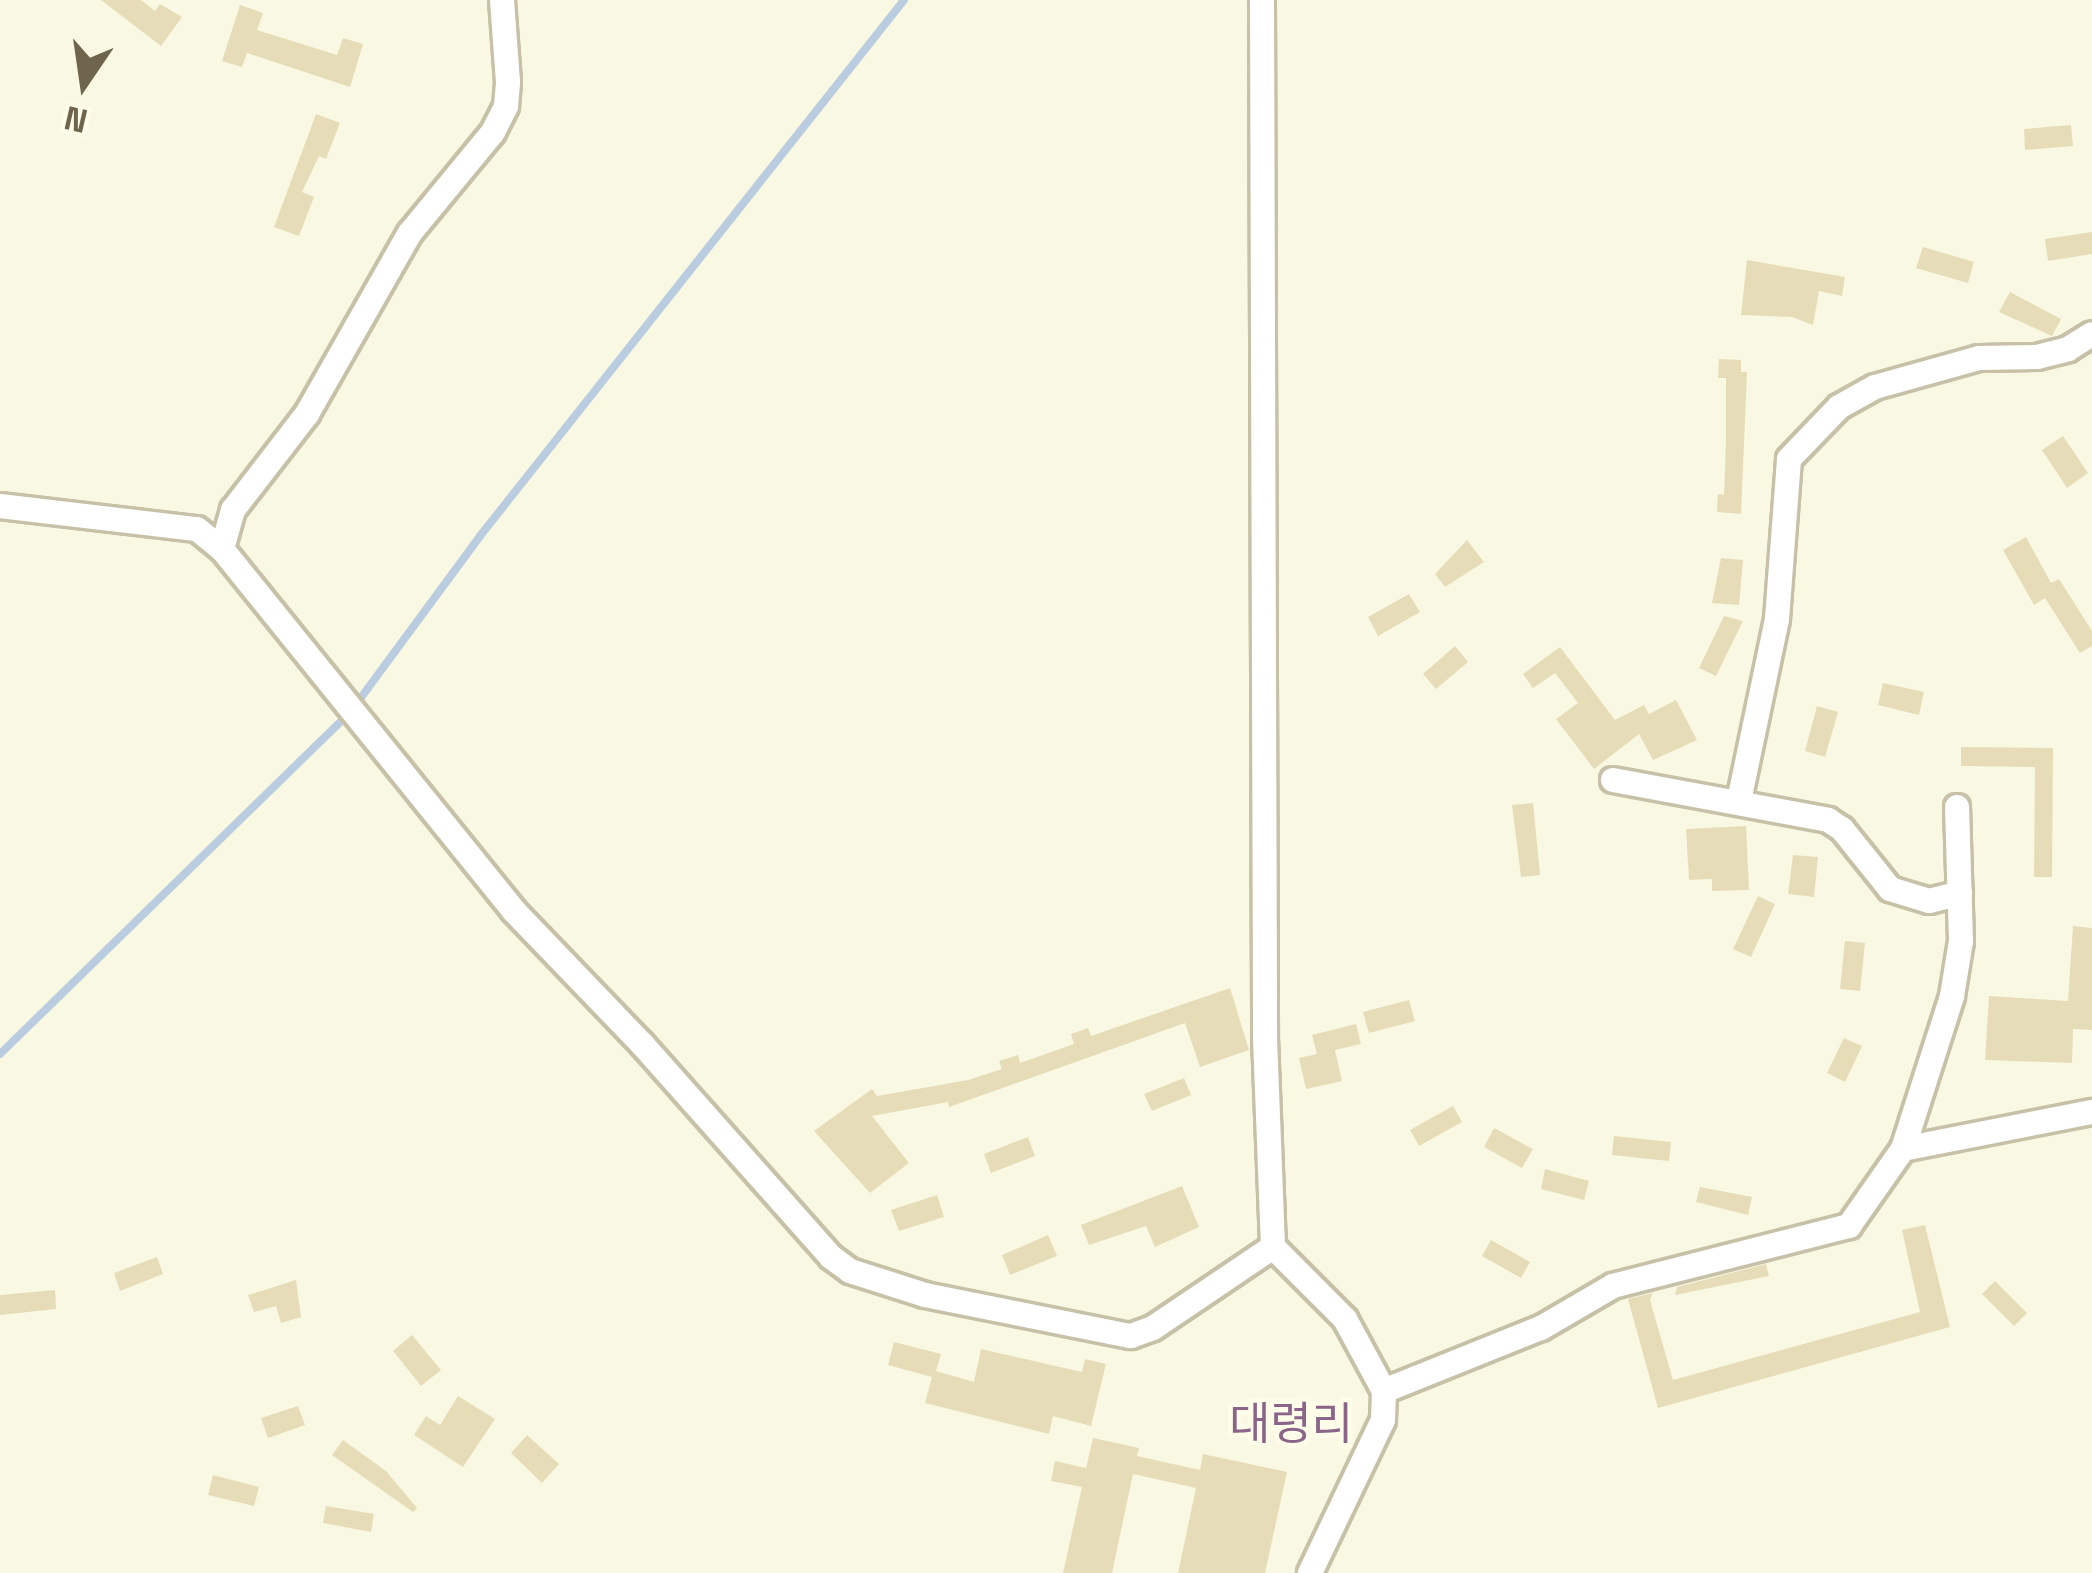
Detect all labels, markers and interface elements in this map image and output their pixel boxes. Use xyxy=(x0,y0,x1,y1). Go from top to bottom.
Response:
north arrow xyxy=(24,24,144,144)
text: N xyxy=(60,96,91,142)
district label: 대령리 xyxy=(1229,1397,1353,1451)

